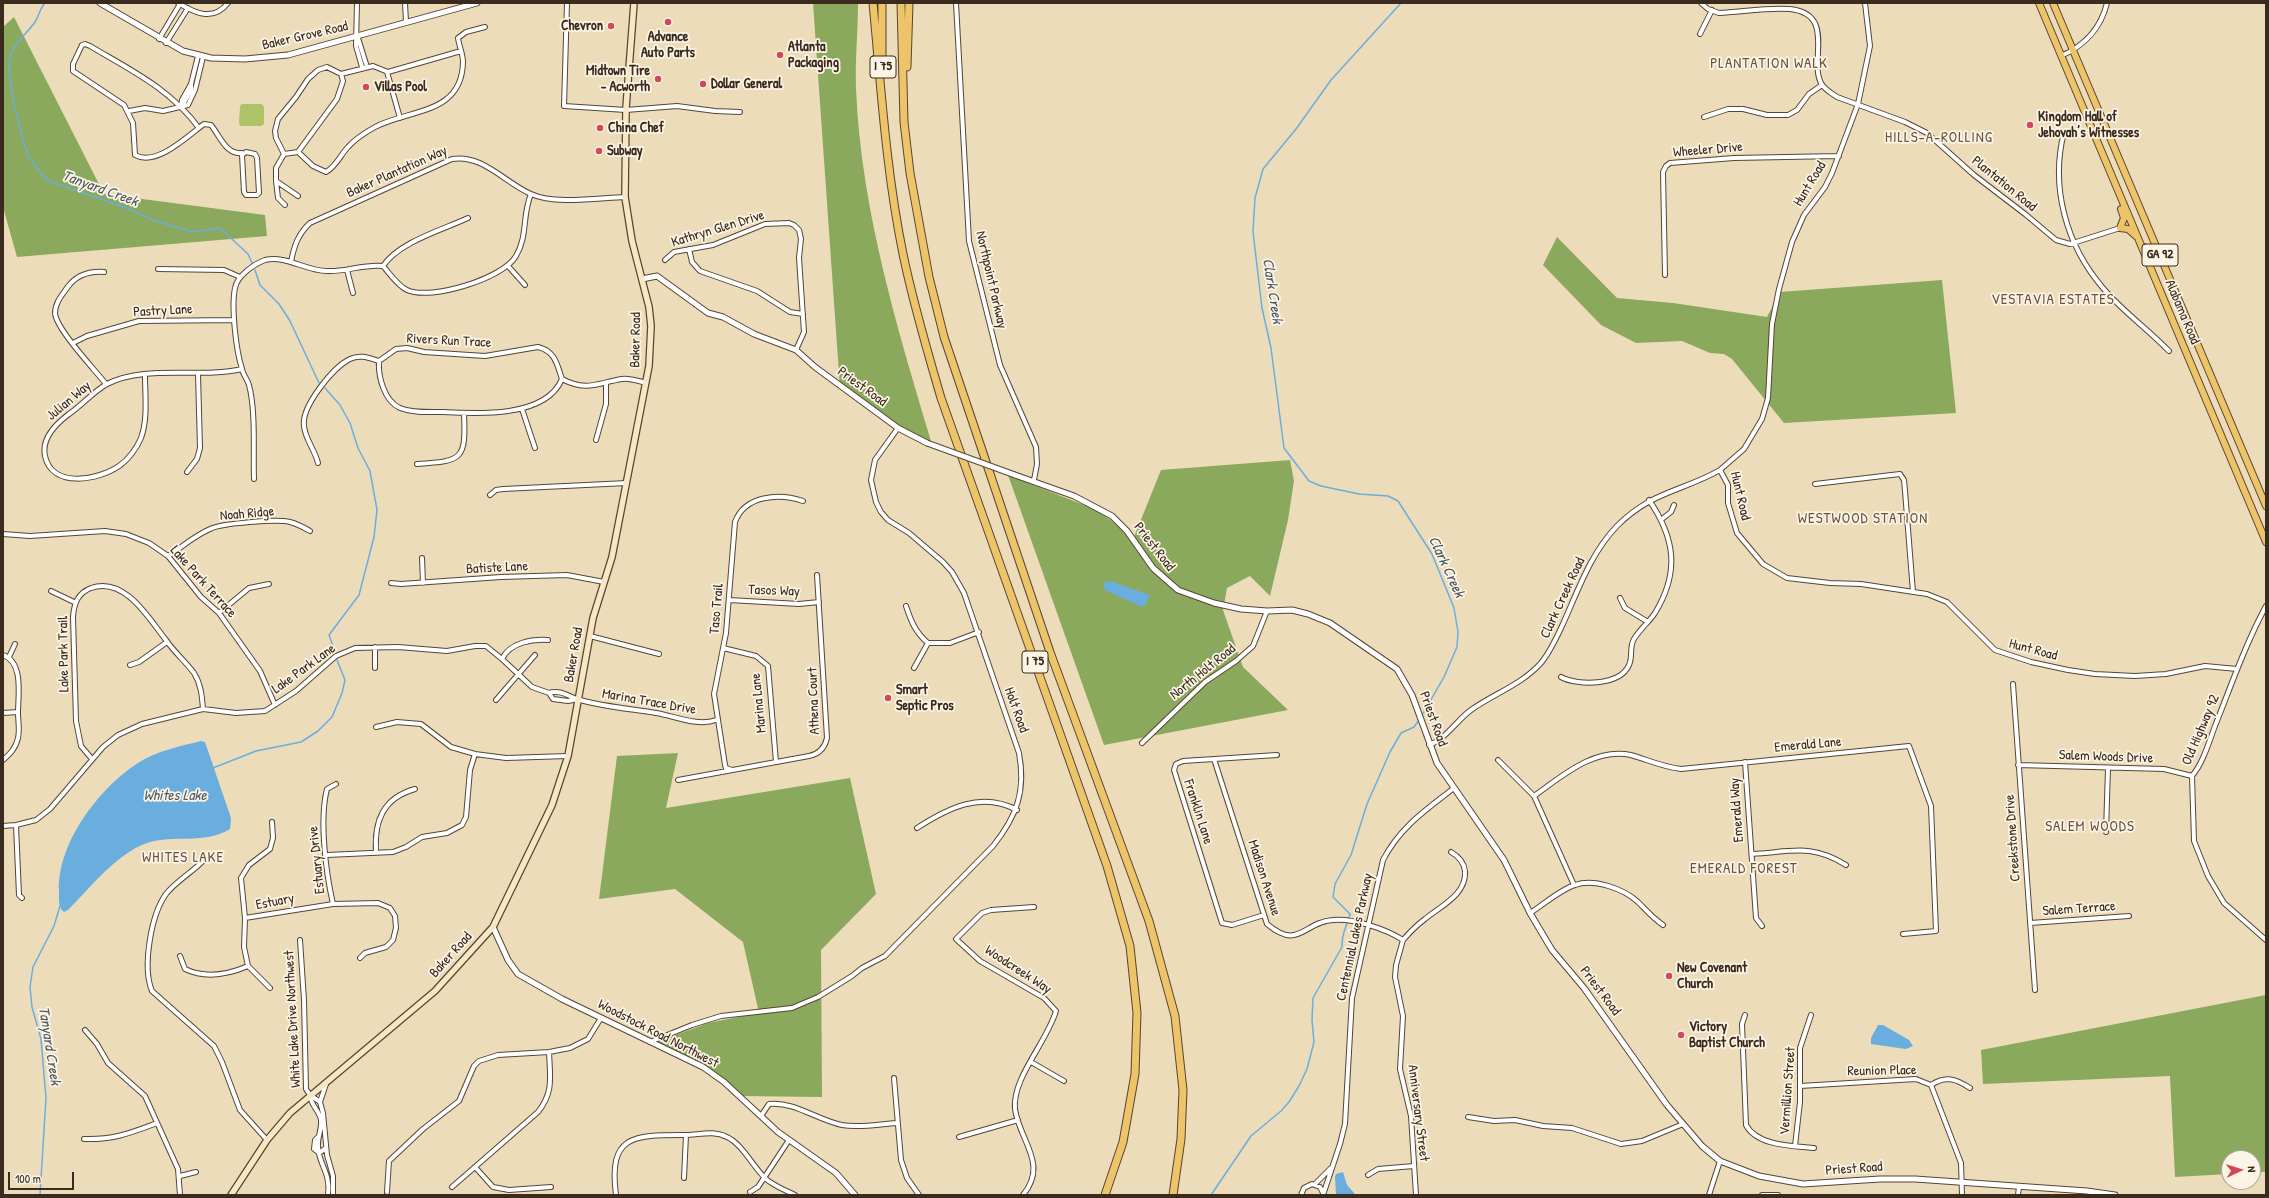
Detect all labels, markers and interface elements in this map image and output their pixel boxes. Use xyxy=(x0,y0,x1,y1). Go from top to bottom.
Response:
marker: Advance Auto Parts xyxy=(663,17,673,27)
street label: Baker Grove Road xyxy=(260,18,350,54)
place label: Chevron xyxy=(561,18,603,34)
marker: Chevron xyxy=(606,21,616,31)
place label: Advance Auto Parts xyxy=(641,29,695,62)
place label: Atlanta Packaging xyxy=(788,39,839,72)
marker: Atlanta Packaging xyxy=(775,50,785,60)
district label: PLANTATION WALK xyxy=(1710,55,1828,73)
road number: I 75 xyxy=(870,56,896,78)
place label: Midtown Tire - Acworth xyxy=(586,63,650,96)
marker: Midtown Tire - Acworth xyxy=(653,74,663,84)
place label: Dollar General xyxy=(711,76,782,92)
place label: Villas Pool xyxy=(374,79,427,95)
marker: Dollar General xyxy=(698,79,708,89)
marker: Villas Pool xyxy=(361,82,371,92)
place label: Kingdom Hall of Jehovah’s Witnesses xyxy=(2038,109,2139,142)
place label: China Chef xyxy=(608,120,664,136)
marker: Kingdom Hall of Jehovah’s Witnesses xyxy=(2025,120,2035,130)
marker: China Chef xyxy=(595,123,605,133)
district label: HILLS-A-ROLLING xyxy=(1885,129,1993,147)
street label: Wheeler Drive xyxy=(1672,139,1744,161)
street label: Baker Plantation Way xyxy=(344,142,450,202)
place label: Subway xyxy=(607,143,643,159)
marker: Subway xyxy=(594,146,604,156)
street label: Plantation Road xyxy=(1968,153,2040,215)
street label: Hunt Road xyxy=(1790,158,1830,210)
water label: Tanyard Creek xyxy=(60,167,140,211)
street label: Kathryn Glen Drive xyxy=(670,207,766,251)
street label: Northpoint Parkway xyxy=(972,230,1010,330)
road number: GA 92 xyxy=(2142,244,2178,266)
water label: Clark Creek xyxy=(1258,257,1286,325)
street label: Alabama Road xyxy=(2161,277,2203,347)
district label: VESTAVIA ESTATES xyxy=(1991,291,2115,309)
street label: Pastry Lane xyxy=(133,301,193,321)
street label: Baker Road xyxy=(627,312,645,368)
street label: Rivers Run Trace xyxy=(406,330,492,352)
street label: Priest Road xyxy=(834,363,890,411)
street label: Julian Way xyxy=(43,378,95,424)
street label: Hunt Road xyxy=(1726,470,1754,522)
street label: Noah Ridge xyxy=(219,503,275,525)
district label: WESTWOOD STATION xyxy=(1798,510,1928,528)
street label: Priest Road xyxy=(1130,519,1178,575)
water label: Clark Creek xyxy=(1424,533,1468,601)
street label: Lake Park Terrace xyxy=(166,542,240,622)
street label: Clark Creek Road xyxy=(1537,555,1589,641)
street label: Batiste Lane xyxy=(466,558,528,578)
street label: Tasos Way xyxy=(748,582,800,600)
street label: Taso Trail xyxy=(706,583,728,635)
street label: Lake Park Trail xyxy=(55,616,73,692)
street label: Baker Road xyxy=(561,626,587,684)
street label: Hunt Road xyxy=(2007,635,2059,665)
street label: Lake Park Lane xyxy=(269,640,339,698)
street label: North Holt Road xyxy=(1167,641,1239,703)
road number: I 75 xyxy=(1022,651,1048,673)
street label: Athena Court xyxy=(804,667,824,735)
street label: Marina Lane xyxy=(748,672,770,734)
place label: Smart Septic Pros xyxy=(896,682,954,714)
street label: Marina Trace Drive xyxy=(601,685,697,719)
street label: Holt Road xyxy=(1000,685,1032,735)
street label: Priest Road xyxy=(1415,689,1451,749)
street label: Old Highway 92 xyxy=(2179,692,2223,768)
marker: Smart Septic Pros xyxy=(883,693,893,703)
street label: Emerald Lane xyxy=(1774,734,1842,756)
street label: Salem Woods Drive xyxy=(2059,747,2153,767)
street label: Franklin Lane xyxy=(1180,777,1216,847)
street label: Emerald Way xyxy=(1726,777,1748,843)
water label: Whites Lake xyxy=(144,787,206,805)
street label: Creekstone Drive xyxy=(2002,794,2024,882)
district label: SALEM WOODS xyxy=(2045,818,2135,836)
street label: Estuary Drive xyxy=(305,825,329,895)
street label: Madison Avenue xyxy=(1244,838,1284,918)
district label: WHITES LAKE xyxy=(142,849,224,867)
district label: EMERALD FOREST xyxy=(1690,860,1798,878)
street label: Centennial Lakes Parkway xyxy=(1333,872,1377,1002)
street label: Estuary xyxy=(254,890,296,914)
street label: Salem Terrace xyxy=(2042,898,2116,920)
street label: Baker Road xyxy=(426,929,476,981)
street label: Woodcreek Way xyxy=(981,942,1055,998)
street label: White Lake Drive Northwest xyxy=(281,950,305,1088)
place label: New Covenant Church xyxy=(1677,960,1747,992)
street label: Priest Road xyxy=(1576,963,1624,1019)
marker: New Covenant Church xyxy=(1664,971,1674,981)
street label: Woodstock Road Northwest xyxy=(595,996,721,1072)
water label: Tanyard Creek xyxy=(34,1006,64,1086)
place label: Victory Baptist Church xyxy=(1689,1019,1765,1052)
marker: Victory Baptist Church xyxy=(1676,1030,1686,1040)
street label: Vermillion Street xyxy=(1777,1046,1799,1136)
street label: Reunion Place xyxy=(1847,1062,1917,1080)
street label: Anniversary Street xyxy=(1404,1064,1432,1162)
north arrow xyxy=(2221,1150,2261,1190)
street label: Priest Road xyxy=(1825,1159,1883,1179)
scale bar xyxy=(10,1164,76,1190)
text: N xyxy=(2245,1166,2259,1173)
text: 100 m xyxy=(15,1170,41,1187)

